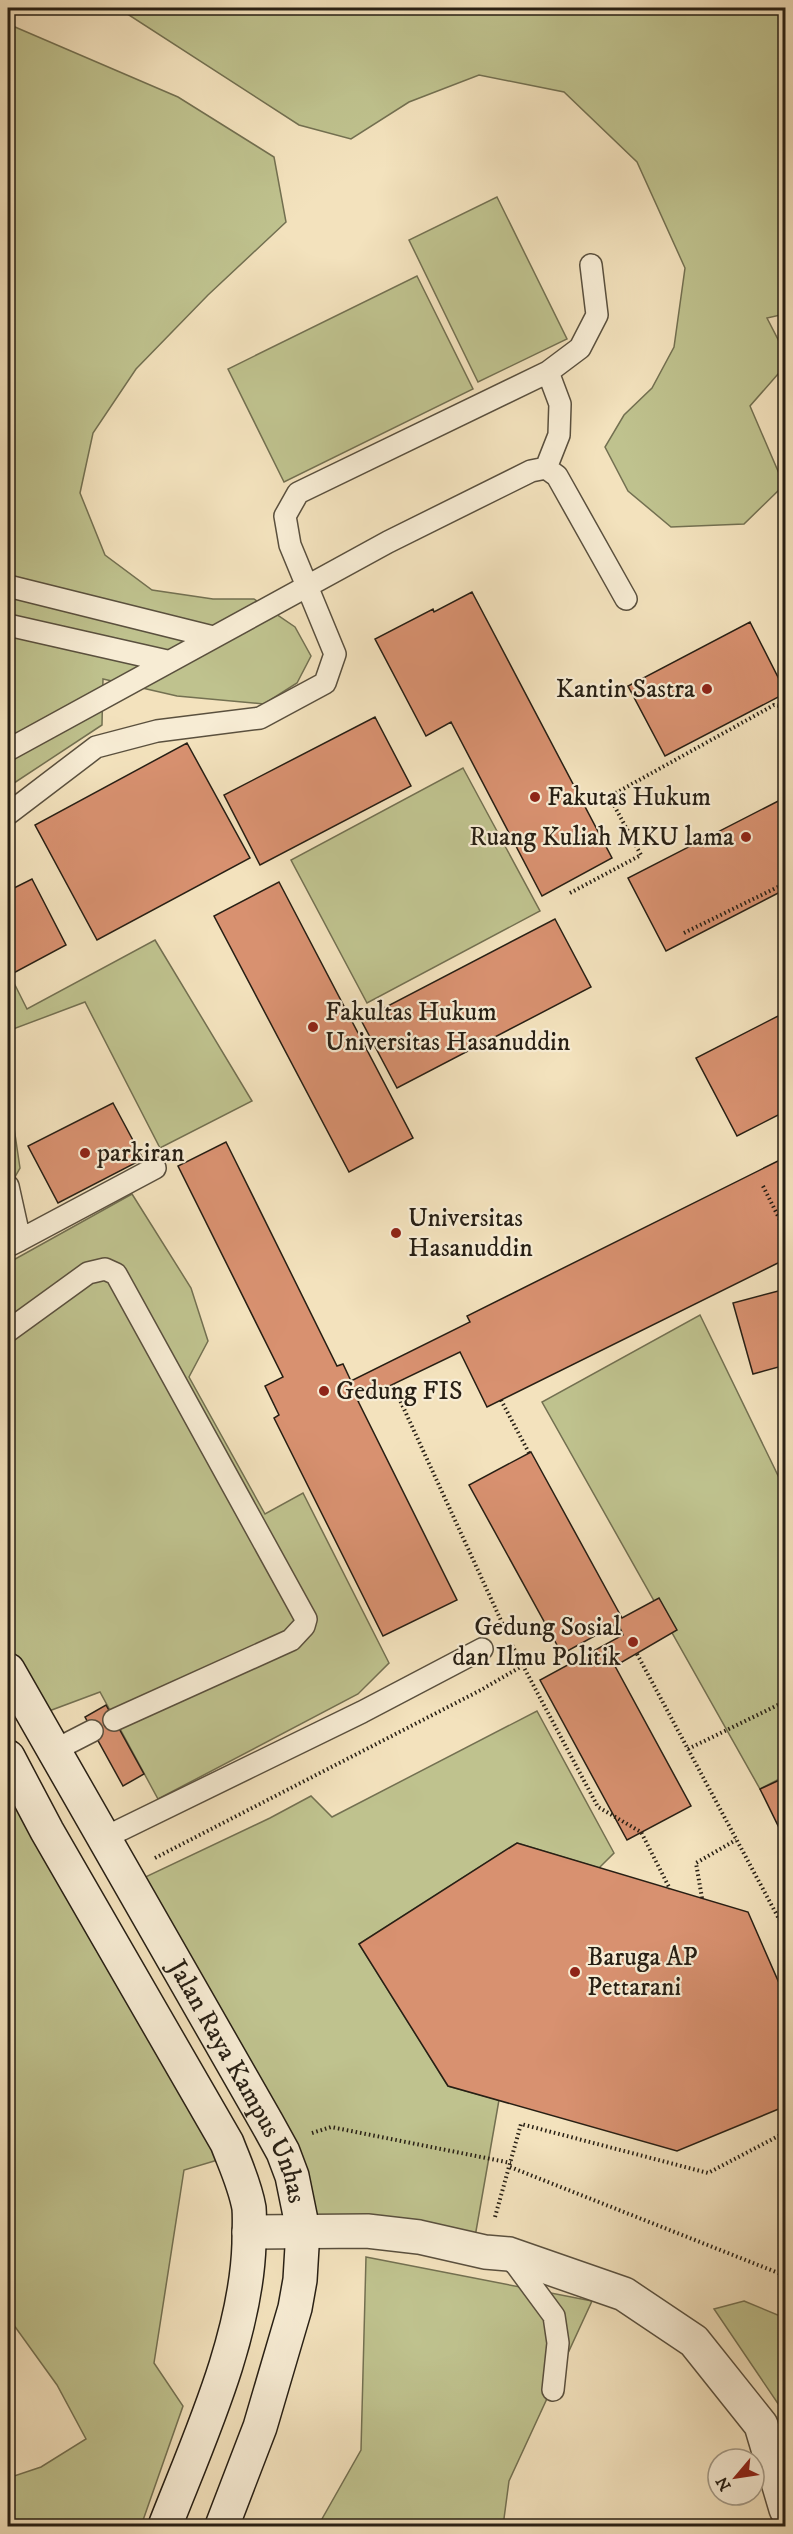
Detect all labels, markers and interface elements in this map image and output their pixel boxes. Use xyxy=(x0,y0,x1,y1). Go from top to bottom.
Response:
place label: Kantin Sastra xyxy=(556,673,695,706)
marker: Kantin Sastra xyxy=(700,682,714,696)
place label: Fakutas Hukum xyxy=(547,781,711,814)
marker: Fakutas Hukum xyxy=(528,790,542,804)
place label: Ruang Kuliah MKU lama xyxy=(469,821,734,854)
marker: Ruang Kuliah MKU lama xyxy=(739,830,753,844)
place label: Fakultas Hukum Universitas Hasanuddin xyxy=(325,996,571,1059)
marker: Fakultas Hukum Universitas Hasanuddin xyxy=(306,1020,320,1034)
place label: parkiran xyxy=(96,1137,185,1170)
marker: parkiran xyxy=(78,1146,92,1160)
place label: Universitas Hasanuddin xyxy=(408,1202,533,1265)
marker: Universitas Hasanuddin xyxy=(389,1226,403,1240)
place label: Gedung FIS xyxy=(336,1375,463,1408)
marker: Gedung FIS xyxy=(317,1384,331,1398)
place label: Gedung Sosial dan Ilmu Politik xyxy=(452,1611,621,1674)
marker: Gedung Sosial dan Ilmu Politik xyxy=(626,1635,640,1649)
place label: Baruga AP Pettarani xyxy=(587,1941,698,2004)
street label: Jalan Raya Kampus Unhas xyxy=(160,1952,314,2206)
marker: Baruga AP Pettarani xyxy=(568,1965,582,1979)
north arrow xyxy=(706,2447,766,2507)
text: N xyxy=(712,2473,736,2494)

